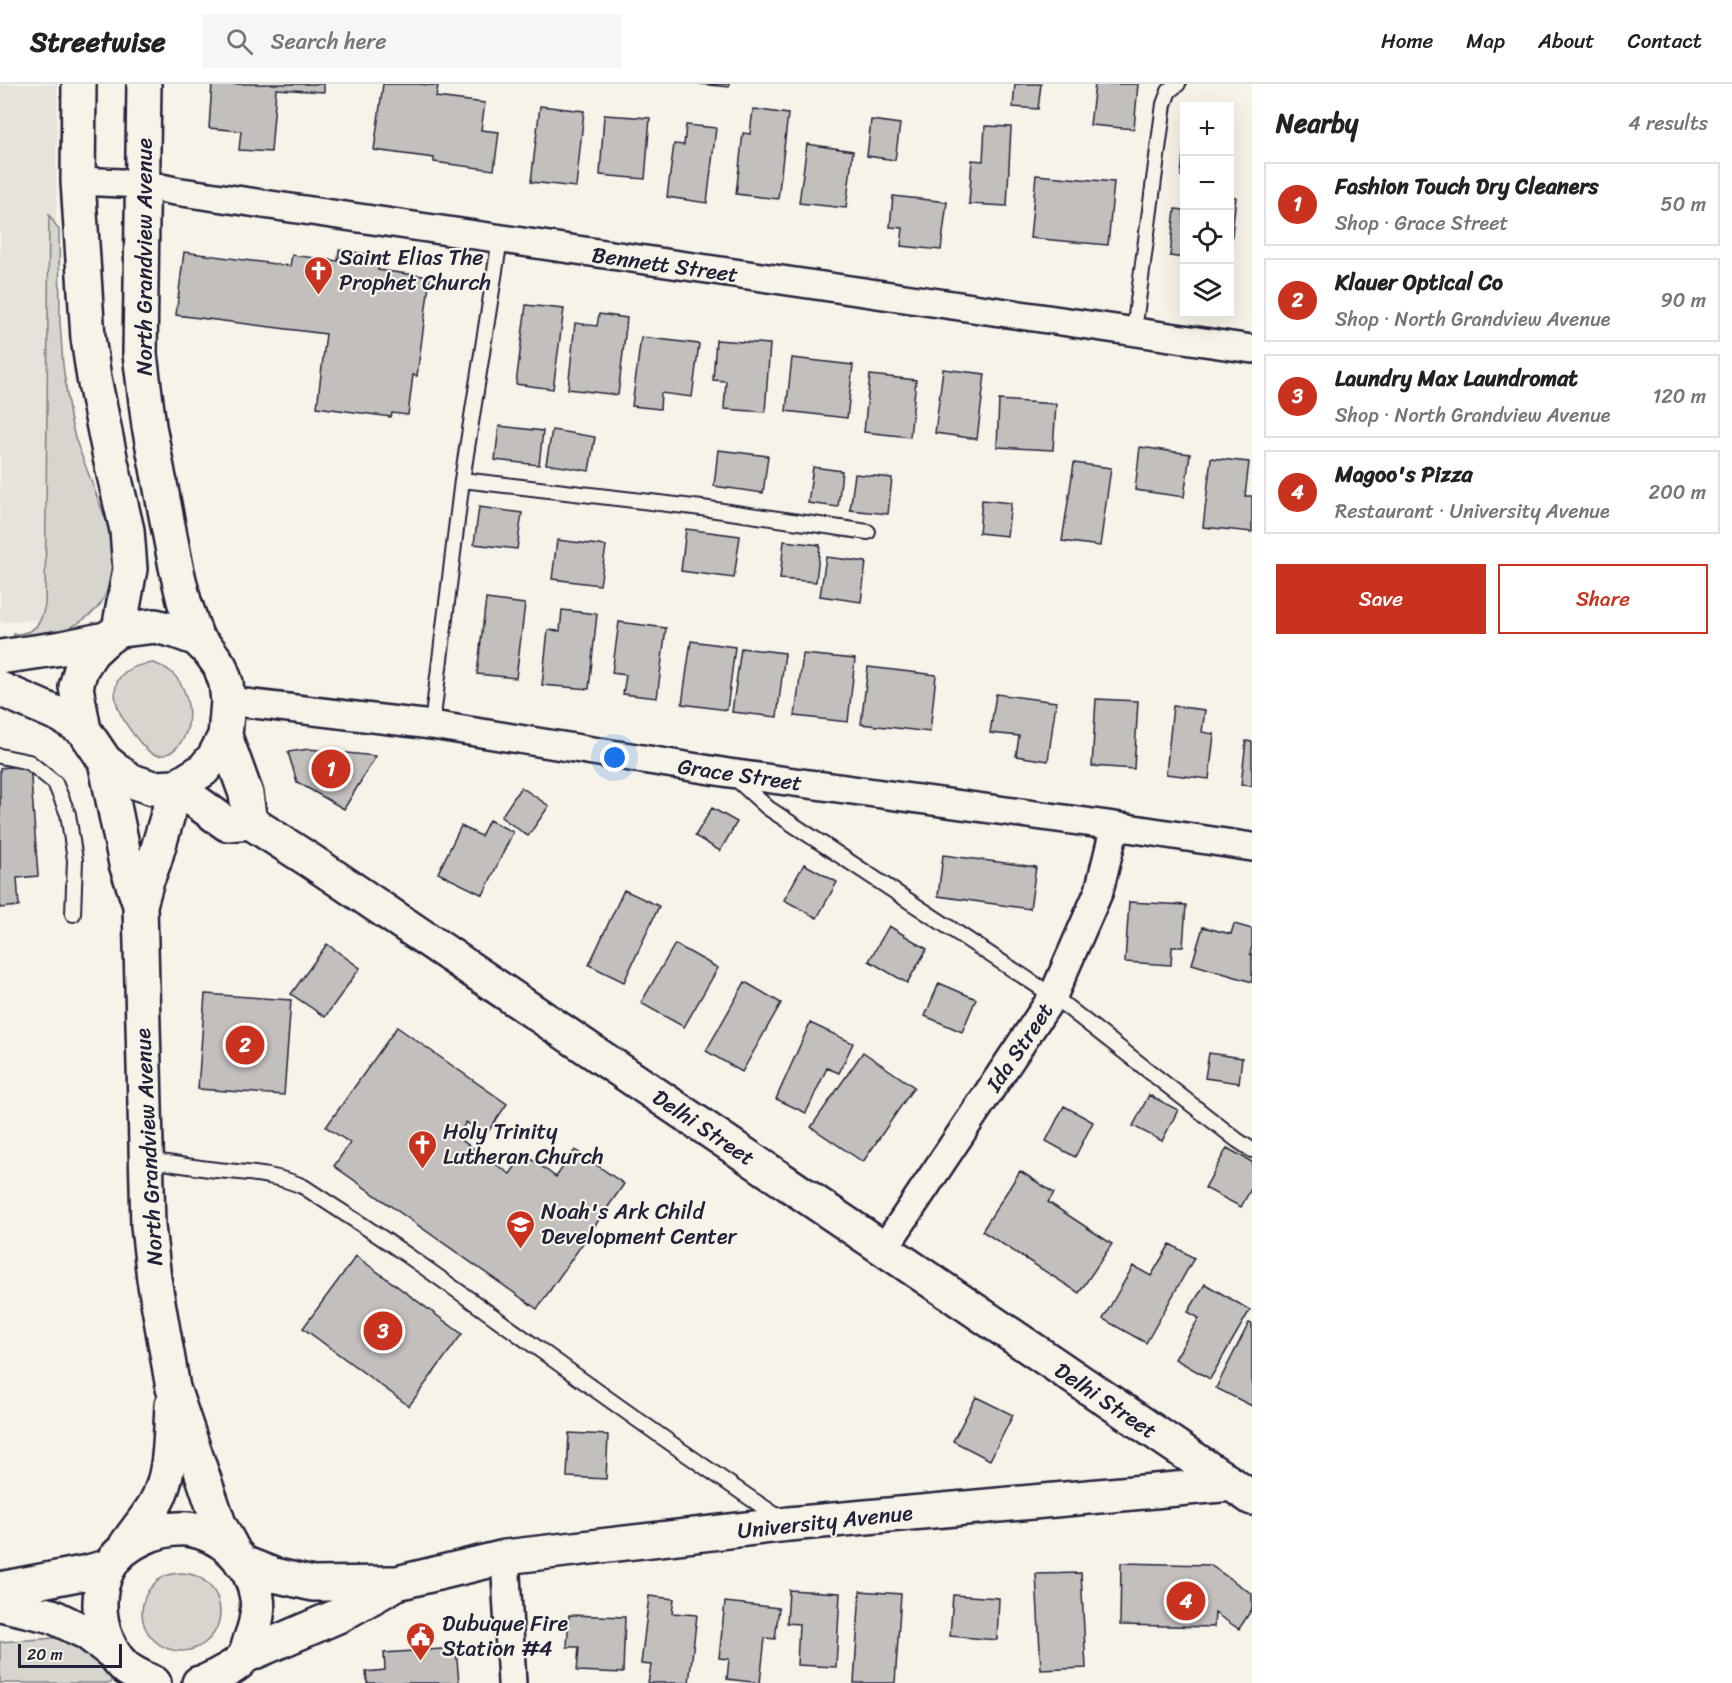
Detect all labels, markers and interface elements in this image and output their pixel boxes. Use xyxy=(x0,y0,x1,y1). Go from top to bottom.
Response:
search box xyxy=(202,14,622,68)
text: Streetwise xyxy=(30,17,166,66)
text: Search here xyxy=(271,22,387,61)
text: Home xyxy=(1381,22,1433,60)
text: Map xyxy=(1466,22,1505,60)
text: About xyxy=(1538,22,1595,60)
text: Contact xyxy=(1628,22,1702,60)
icon: search xyxy=(223,25,256,58)
text: Nearby xyxy=(1276,100,1358,146)
map controls xyxy=(1180,102,1234,318)
button: + xyxy=(1180,102,1234,156)
text: 4 results xyxy=(1628,106,1708,141)
street label: North Grandview Avenue xyxy=(125,138,164,376)
button: − xyxy=(1180,156,1234,210)
text: Fashion Touch Dry Cleaners xyxy=(1335,167,1599,206)
text: 1 xyxy=(1293,187,1302,222)
text: 50 m xyxy=(1661,187,1706,222)
text: Shop · Grace Street xyxy=(1335,206,1508,241)
button: locate xyxy=(1180,210,1234,264)
street label: Bennett Street xyxy=(589,235,741,294)
place label: Saint Elias The Prophet Church xyxy=(339,238,491,302)
church icon: Saint Elias The Prophet Church xyxy=(302,254,334,296)
text: Klauer Optical Co xyxy=(1335,263,1503,302)
button: layers xyxy=(1180,264,1234,318)
text: 2 xyxy=(1292,283,1303,318)
text: 90 m xyxy=(1661,283,1706,318)
text: Shop · North Grandview Avenue xyxy=(1335,302,1611,337)
text: Laundry Max Laundromat xyxy=(1335,359,1578,398)
text: 3 xyxy=(1292,379,1303,414)
text: 120 m xyxy=(1653,379,1706,414)
text: Shop · North Grandview Avenue xyxy=(1335,398,1611,433)
text: Magoo's Pizza xyxy=(1335,455,1473,494)
text: 4 xyxy=(1291,475,1304,510)
text: 200 m xyxy=(1649,475,1706,510)
text: Restaurant · University Avenue xyxy=(1335,494,1610,529)
button: Save xyxy=(1276,564,1486,634)
button: Share xyxy=(1498,564,1708,634)
your location xyxy=(600,743,629,772)
pin: 1 xyxy=(312,746,350,792)
street label: Grace Street xyxy=(675,746,805,803)
street label: Ida Street xyxy=(974,994,1064,1101)
pin: 2 xyxy=(226,1022,264,1068)
street label: North Grandview Avenue xyxy=(123,1027,174,1267)
street label: Delhi Street xyxy=(644,1078,764,1177)
place label: Holy Trinity Lutheran Church xyxy=(443,1112,604,1176)
church icon: Holy Trinity Lutheran Church xyxy=(406,1128,438,1170)
place label: Noah's Ark Child Development Center xyxy=(541,1192,738,1256)
school or university icon: Noah's Ark Child Development Center xyxy=(504,1208,536,1250)
pin: 3 xyxy=(364,1308,403,1354)
street label: Delhi Street xyxy=(1046,1351,1166,1450)
street label: University Avenue xyxy=(735,1493,915,1550)
pin: 4 xyxy=(1166,1578,1206,1624)
place label: Dubuque Fire Station #4 xyxy=(442,1604,568,1668)
public building icon: Dubuque Fire Station #4 xyxy=(405,1620,437,1662)
text: 20 m xyxy=(27,1640,63,1669)
scale bar xyxy=(18,1641,122,1668)

